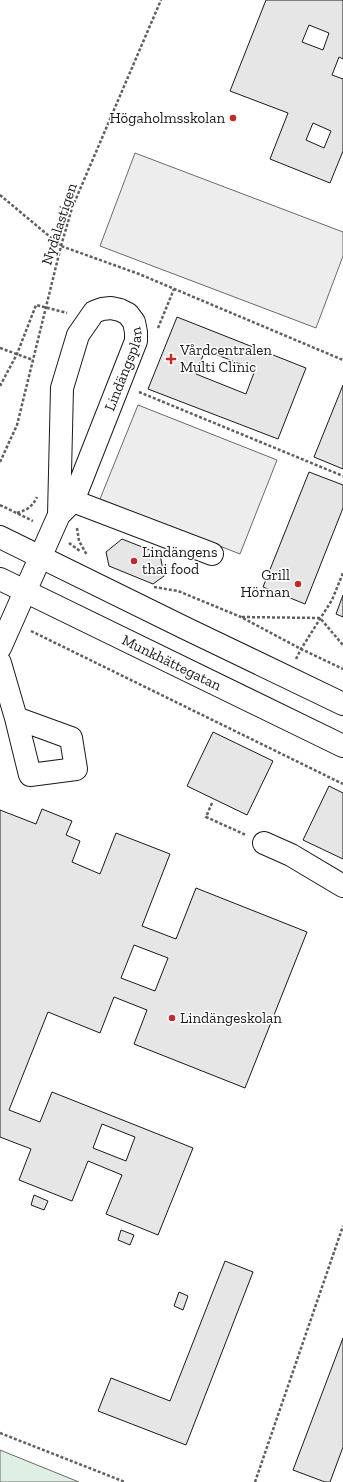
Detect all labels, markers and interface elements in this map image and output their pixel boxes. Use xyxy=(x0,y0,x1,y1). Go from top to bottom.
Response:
place label: Högaholmsskolan xyxy=(110,109,225,127)
marker: Högaholmsskolan xyxy=(228,113,238,123)
street label: Nydalastigen xyxy=(37,180,81,267)
street label: Lindängsplan xyxy=(100,325,146,413)
place label: Vårdcentralen Multi Clinic xyxy=(179,341,272,376)
marker: Vårdcentralen Multi Clinic xyxy=(165,353,177,365)
place label: Lindängens thai food xyxy=(142,543,217,578)
marker: Lindängens thai food xyxy=(129,556,139,566)
place label: Grill Hörnan xyxy=(241,566,290,601)
marker: Grill Hörnan xyxy=(293,579,303,589)
street label: Munkhättegatan xyxy=(119,631,225,695)
place label: Lindängeskolan xyxy=(180,1009,282,1027)
marker: Lindängeskolan xyxy=(167,1013,177,1023)

